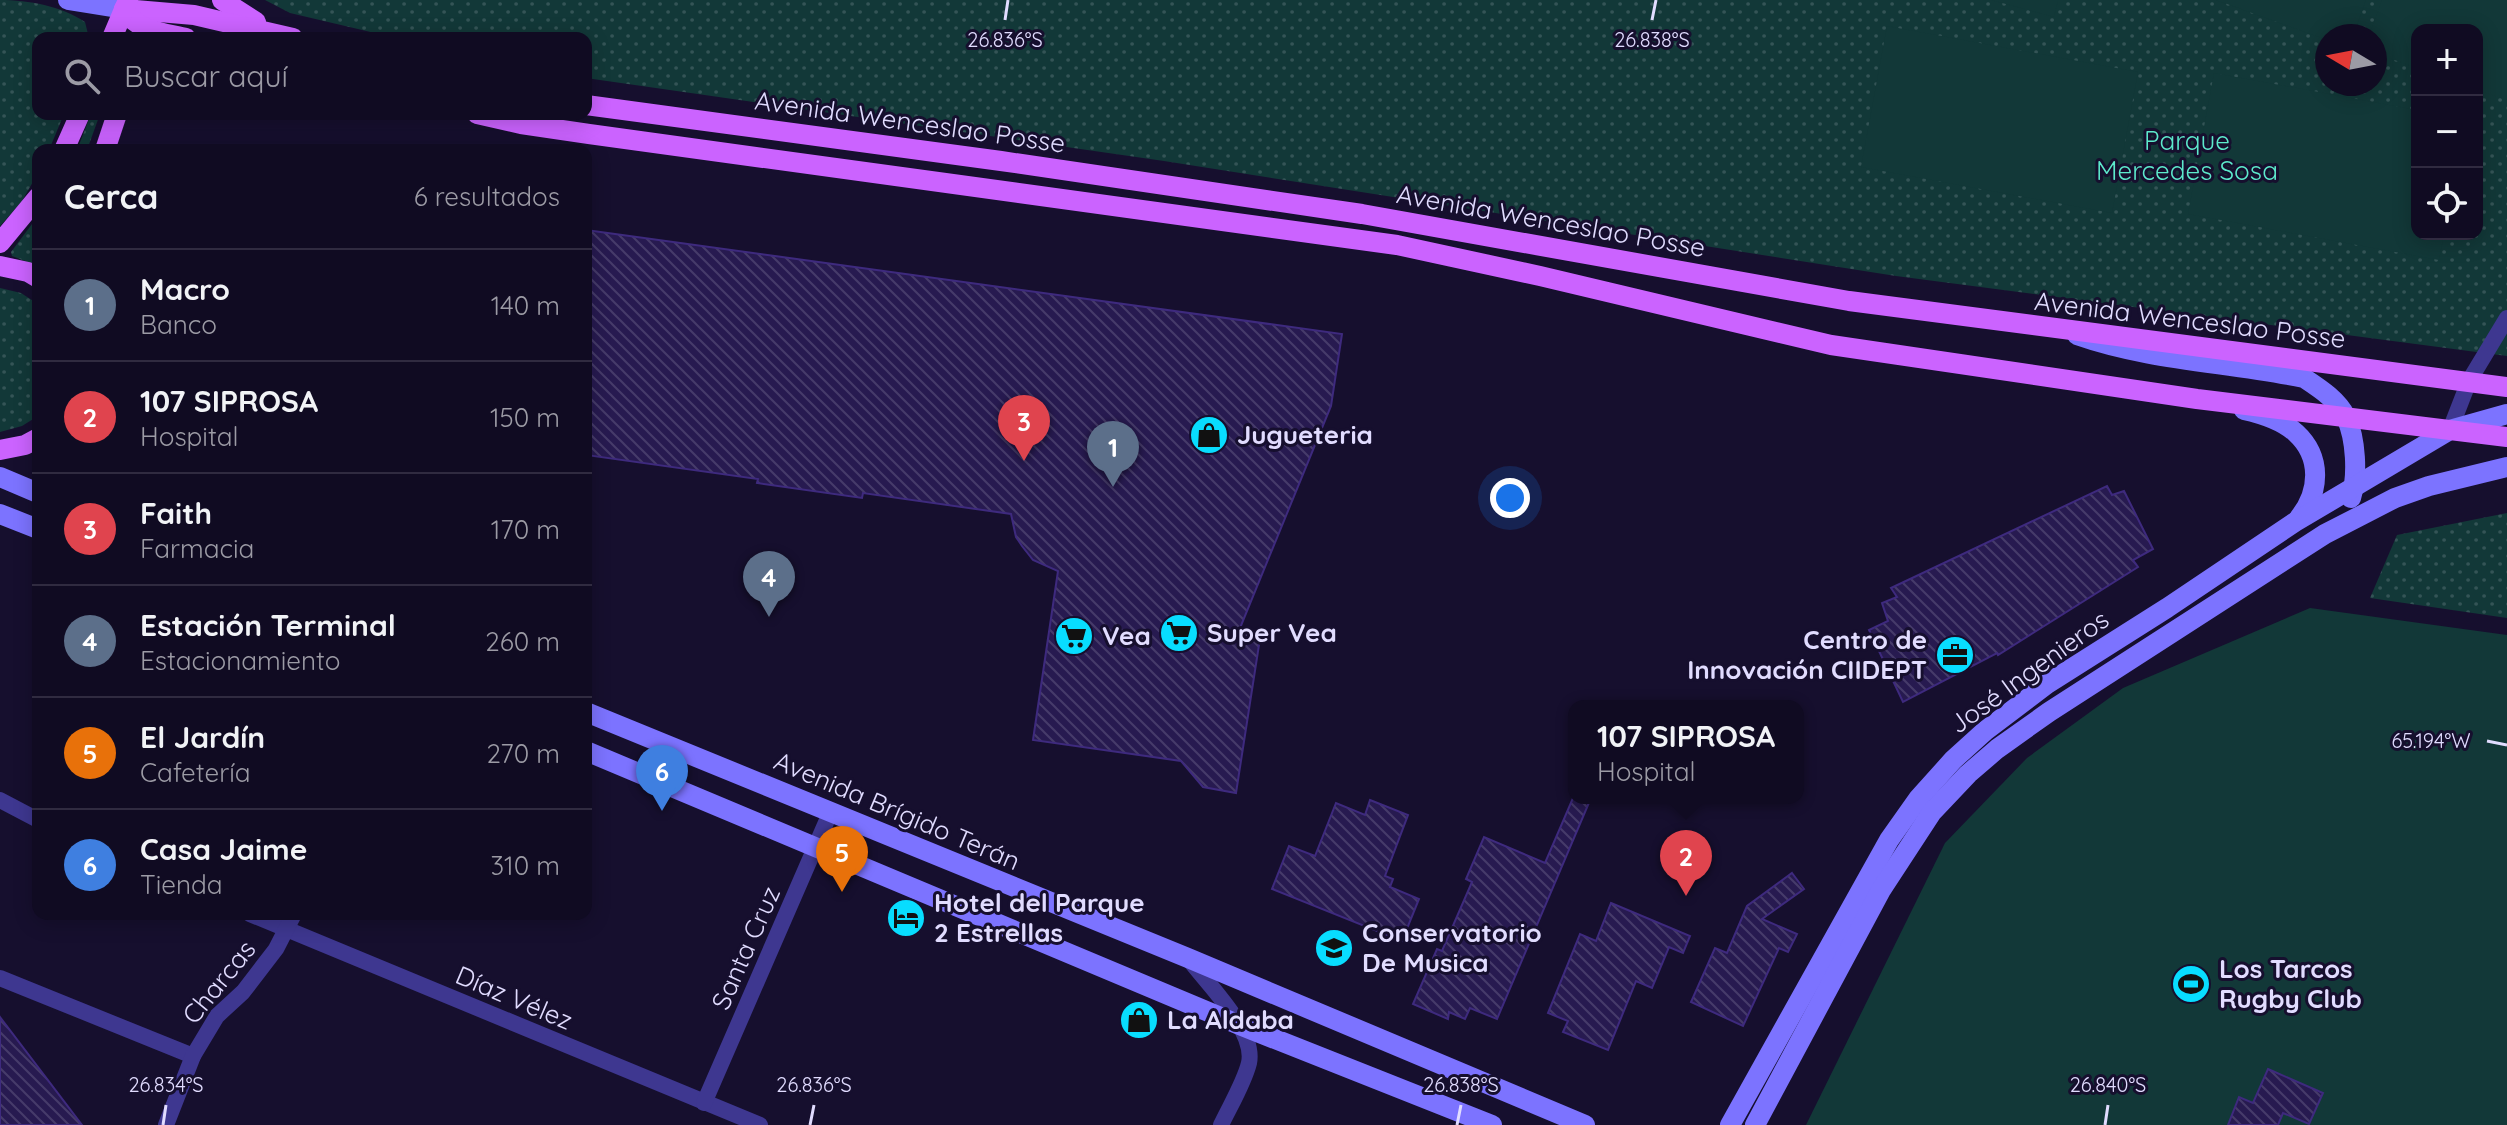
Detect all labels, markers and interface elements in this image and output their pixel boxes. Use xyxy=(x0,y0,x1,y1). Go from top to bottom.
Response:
north arrow xyxy=(2315,24,2387,96)
map controls xyxy=(2411,24,2483,240)
button: + xyxy=(2411,24,2483,96)
text: 26.836°S xyxy=(967,27,1043,52)
text: 26.838°S xyxy=(1614,27,1690,52)
search box xyxy=(32,32,592,120)
icon: search xyxy=(60,54,104,98)
text: Buscar aquí xyxy=(124,57,288,95)
street label: Avenida Wenceslao Posse xyxy=(753,83,1067,160)
button: − xyxy=(2411,96,2483,168)
park label: Parque Mercedes Sosa xyxy=(2096,124,2278,187)
button: locate xyxy=(2411,168,2483,240)
text: Cerca xyxy=(64,175,158,218)
street label: Avenida Wenceslao Posse xyxy=(1394,177,1708,264)
text: 6 resultados xyxy=(414,180,560,213)
text: Macro xyxy=(140,270,230,308)
street label: Avenida Wenceslao Posse xyxy=(2033,284,2347,355)
text: 1 xyxy=(85,289,95,322)
text: 140 m xyxy=(491,289,560,322)
text: Banco xyxy=(140,308,217,341)
text: 107 SIPROSA xyxy=(140,382,318,420)
pin: 3 xyxy=(998,395,1050,461)
text: 2 xyxy=(83,401,97,434)
text: 150 m xyxy=(490,401,560,434)
shop icon: Jugueteria xyxy=(1188,414,1230,456)
place label: Jugueteria xyxy=(1237,418,1373,451)
text: Hospital xyxy=(140,420,239,453)
pin: 1 xyxy=(1087,421,1139,487)
your location xyxy=(1490,478,1530,518)
text: Faith xyxy=(140,494,212,532)
text: 3 xyxy=(83,513,97,546)
text: 170 m xyxy=(491,513,560,546)
text: Farmacia xyxy=(140,532,254,565)
pin: 4 xyxy=(743,551,795,617)
street label: José Ingenieros xyxy=(1943,603,2115,741)
text: Estación Terminal xyxy=(140,606,396,644)
supermarket icon: Super Vea xyxy=(1158,612,1200,654)
supermarket icon: Vea xyxy=(1053,615,1095,657)
place label: Super Vea xyxy=(1207,616,1337,649)
place label: Vea xyxy=(1102,619,1151,652)
place label: Centro de Innovación CIIDEPT xyxy=(1687,623,1927,686)
text: 4 xyxy=(82,625,98,658)
text: 260 m xyxy=(485,625,560,658)
office icon: Centro de Innovación CIIDEPT xyxy=(1934,634,1976,676)
text: Estacionamiento xyxy=(140,644,340,677)
popup xyxy=(1568,700,1804,804)
text: 107 SIPROSA xyxy=(1597,717,1775,755)
text: El Jardín xyxy=(140,718,265,756)
text: 65.194°W xyxy=(2392,728,2471,753)
text: 5 xyxy=(83,737,97,770)
text: 270 m xyxy=(486,737,560,770)
street label: Avenida Brígido Terán xyxy=(769,744,1025,877)
pin: 6 xyxy=(636,745,688,811)
text: Hospital xyxy=(1597,755,1695,788)
text: Cafetería xyxy=(140,756,251,789)
pin: 5 xyxy=(816,826,868,892)
text: Casa Jaime xyxy=(140,830,307,868)
pin: 2 xyxy=(1660,830,1712,896)
text: 6 xyxy=(83,849,97,882)
text: 310 m xyxy=(490,849,560,882)
text: Tienda xyxy=(140,868,223,901)
street label: Santa Cruz xyxy=(704,881,787,1014)
place label: Hotel del Parque 2 Estrellas xyxy=(934,886,1145,949)
hotel icon: Hotel del Parque 2 Estrellas xyxy=(885,897,927,939)
place label: Conservatorio De Musica xyxy=(1362,916,1542,979)
school or university icon: Conservatorio De Musica xyxy=(1313,927,1355,969)
street label: Charcas xyxy=(175,933,262,1030)
place label: Los Tarcos Rugby Club xyxy=(2219,952,2362,1015)
street label: Díaz Vélez xyxy=(451,958,578,1037)
sports icon: Los Tarcos Rugby Club xyxy=(2170,963,2212,1005)
shop icon: La Aldaba xyxy=(1118,999,1160,1041)
place label: La Aldaba xyxy=(1167,1003,1294,1036)
text: 26.834°S xyxy=(128,1072,204,1097)
text: 26.836°S xyxy=(776,1072,852,1097)
text: 26.838°S xyxy=(1423,1072,1499,1097)
text: 26.840°S xyxy=(2070,1072,2146,1097)

